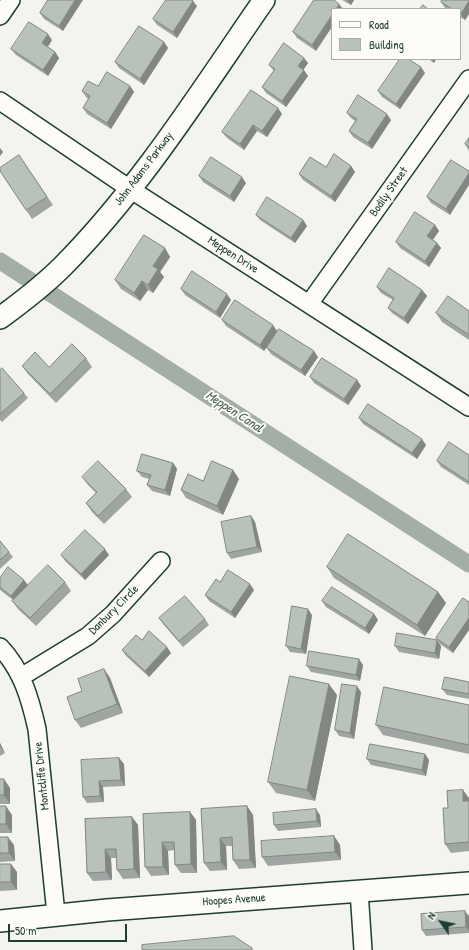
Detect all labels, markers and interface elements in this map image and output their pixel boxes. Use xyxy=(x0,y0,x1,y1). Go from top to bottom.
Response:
legend xyxy=(331,8,461,60)
text: Road xyxy=(369,16,389,33)
text: Building xyxy=(369,36,404,53)
street label: John Adams Parkway xyxy=(112,129,176,209)
street label: Bodily Street xyxy=(367,164,411,220)
street label: Meppen Drive xyxy=(205,233,261,277)
water label: Meppen Canal xyxy=(203,388,265,436)
street label: Danbury Circle xyxy=(86,582,142,638)
street label: Montcliffe Drive xyxy=(31,741,53,811)
street label: Hoopes Avenue xyxy=(202,891,266,909)
north arrow xyxy=(421,902,461,942)
text: N xyxy=(423,909,438,922)
scale bar xyxy=(10,916,129,942)
text: 50 m xyxy=(15,922,36,939)

